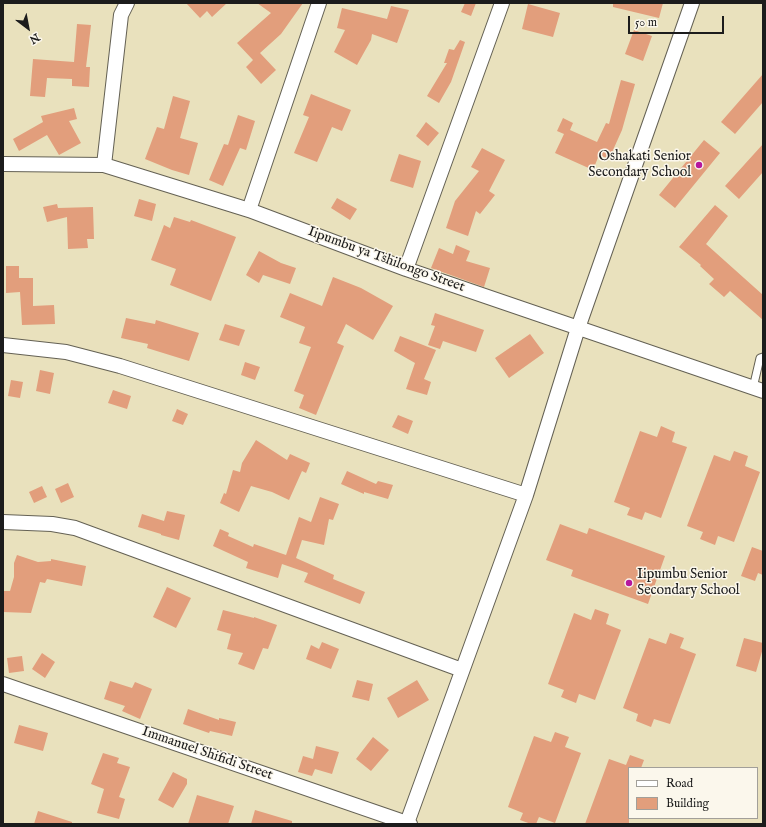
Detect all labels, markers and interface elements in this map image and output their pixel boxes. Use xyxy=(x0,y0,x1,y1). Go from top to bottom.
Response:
north arrow xyxy=(8,8,48,48)
scale bar xyxy=(630,8,726,34)
text: 50 m xyxy=(635,15,657,30)
text: N xyxy=(27,30,42,47)
place label: Oshakati Senior Secondary School xyxy=(588,149,691,182)
marker: Oshakati Senior Secondary School xyxy=(694,160,704,170)
street label: Iipumbu ya Tshilongo Street xyxy=(305,224,467,296)
place label: Iipumbu Senior Secondary School xyxy=(637,567,740,600)
marker: Iipumbu Senior Secondary School xyxy=(624,578,634,588)
street label: Immanuel Shifidi Street xyxy=(139,724,275,784)
legend xyxy=(628,767,758,819)
text: Road xyxy=(666,776,693,791)
text: Building xyxy=(666,796,709,811)

